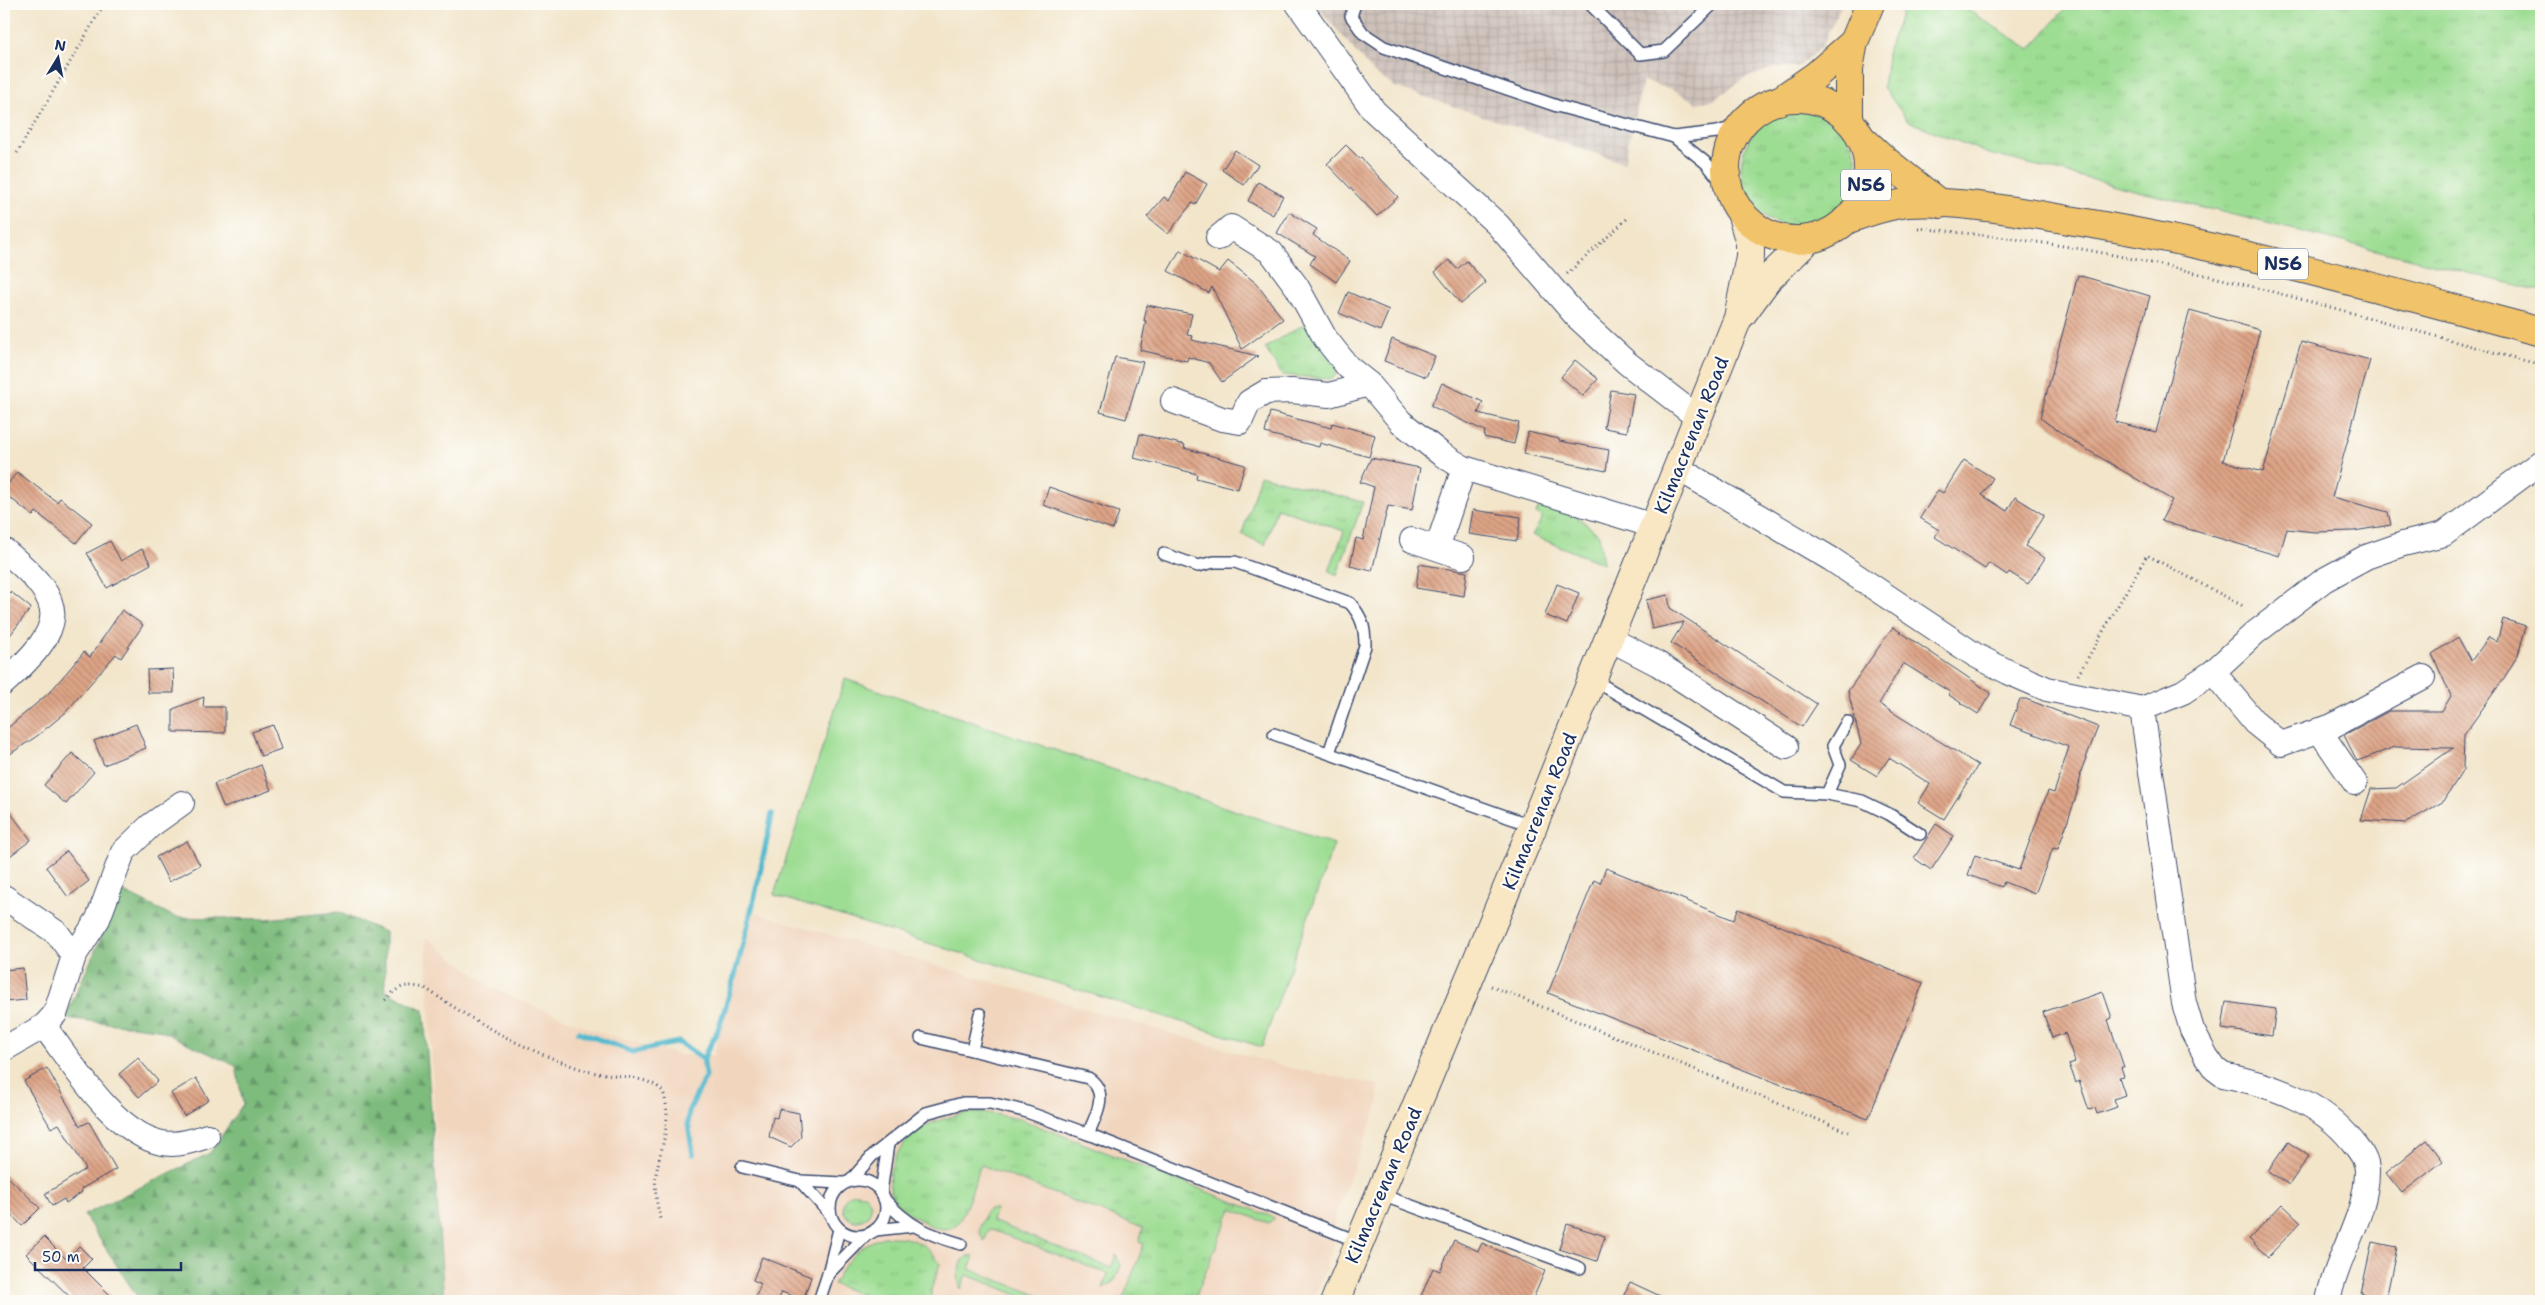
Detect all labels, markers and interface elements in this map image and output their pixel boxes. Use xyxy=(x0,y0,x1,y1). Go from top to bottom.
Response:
north arrow xyxy=(32,32,82,82)
text: N xyxy=(53,35,67,55)
road number: N56 xyxy=(1841,170,1891,200)
road number: N56 xyxy=(2258,248,2308,280)
street label: Kilmacrenan Road xyxy=(1648,353,1734,518)
street label: Kilmacrenan Road xyxy=(1496,729,1582,894)
street label: Kilmacrenan Road xyxy=(1339,1103,1428,1267)
scale bar xyxy=(35,1240,181,1272)
text: 50 m xyxy=(42,1247,80,1267)

